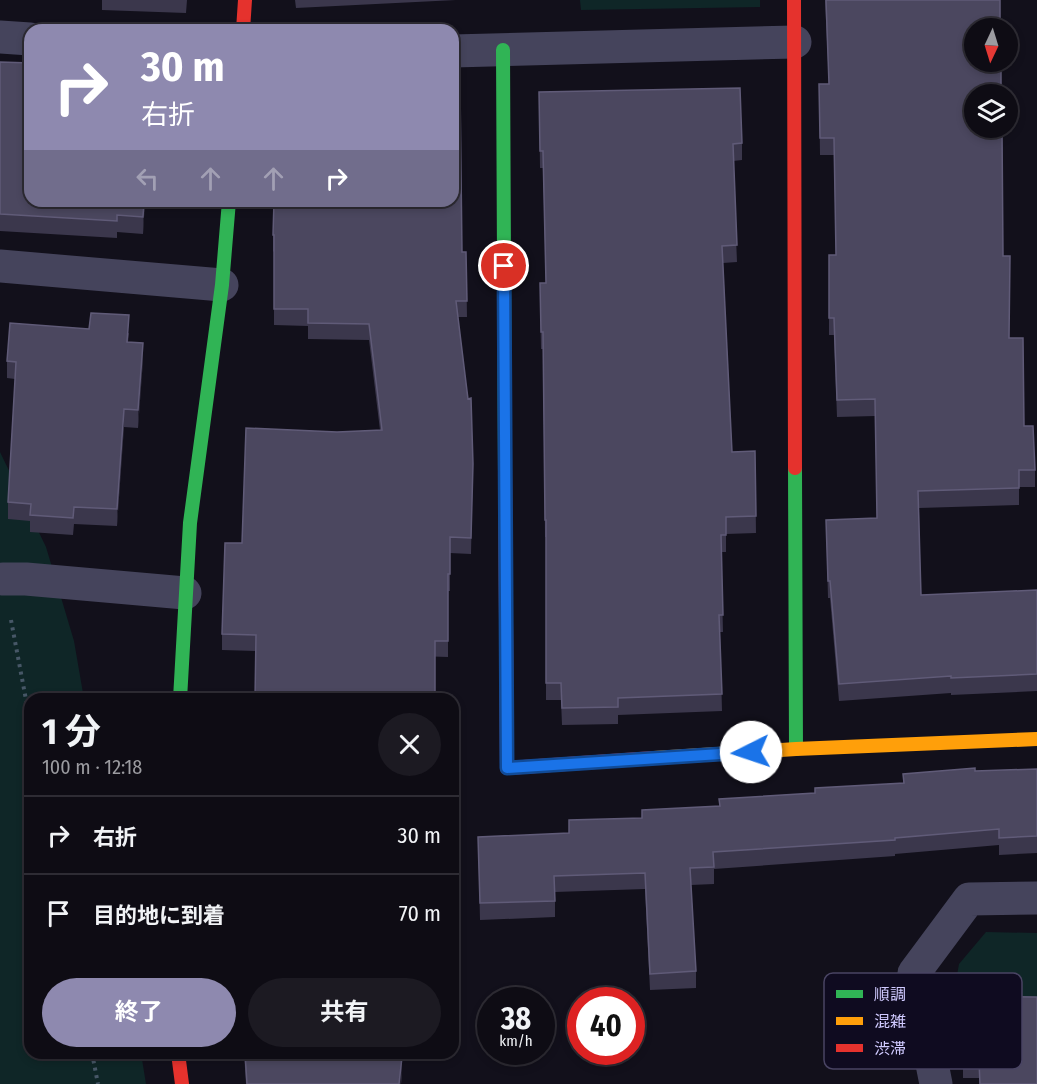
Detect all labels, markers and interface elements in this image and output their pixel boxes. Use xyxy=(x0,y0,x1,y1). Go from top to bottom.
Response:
north arrow xyxy=(964,18,1018,72)
map controls xyxy=(964,18,1018,138)
text: 30 m xyxy=(141,42,225,92)
icon: right xyxy=(42,48,120,126)
button: layers xyxy=(964,84,1018,138)
text: 右折 xyxy=(141,99,195,131)
icon: left xyxy=(131,162,164,195)
icon: ahead xyxy=(194,162,227,195)
icon: ahead xyxy=(257,162,290,195)
icon: right xyxy=(320,162,353,195)
pin xyxy=(478,240,529,291)
icon: arrive xyxy=(487,249,520,282)
text: 1 分 xyxy=(42,710,101,754)
button: close xyxy=(378,713,441,776)
position arrow xyxy=(719,720,783,784)
text: 100 m · 12:18 xyxy=(42,755,142,779)
icon: right xyxy=(42,819,75,852)
text: 30 m xyxy=(398,822,441,849)
text: 右折 xyxy=(93,824,137,851)
icon: arrive xyxy=(42,897,75,930)
text: 70 m xyxy=(399,900,441,927)
text: 目的地に到着 xyxy=(93,902,225,929)
legend xyxy=(824,973,1022,1069)
button: 終了 xyxy=(42,978,236,1047)
button: 共有 xyxy=(248,978,441,1047)
text: 順調 xyxy=(874,985,906,1004)
speed limit sign: 40 xyxy=(567,987,645,1065)
text: 38 xyxy=(501,1001,531,1037)
text: 混雑 xyxy=(874,1012,906,1031)
text: km/h xyxy=(499,1032,533,1050)
text: 渋滞 xyxy=(874,1039,906,1058)

